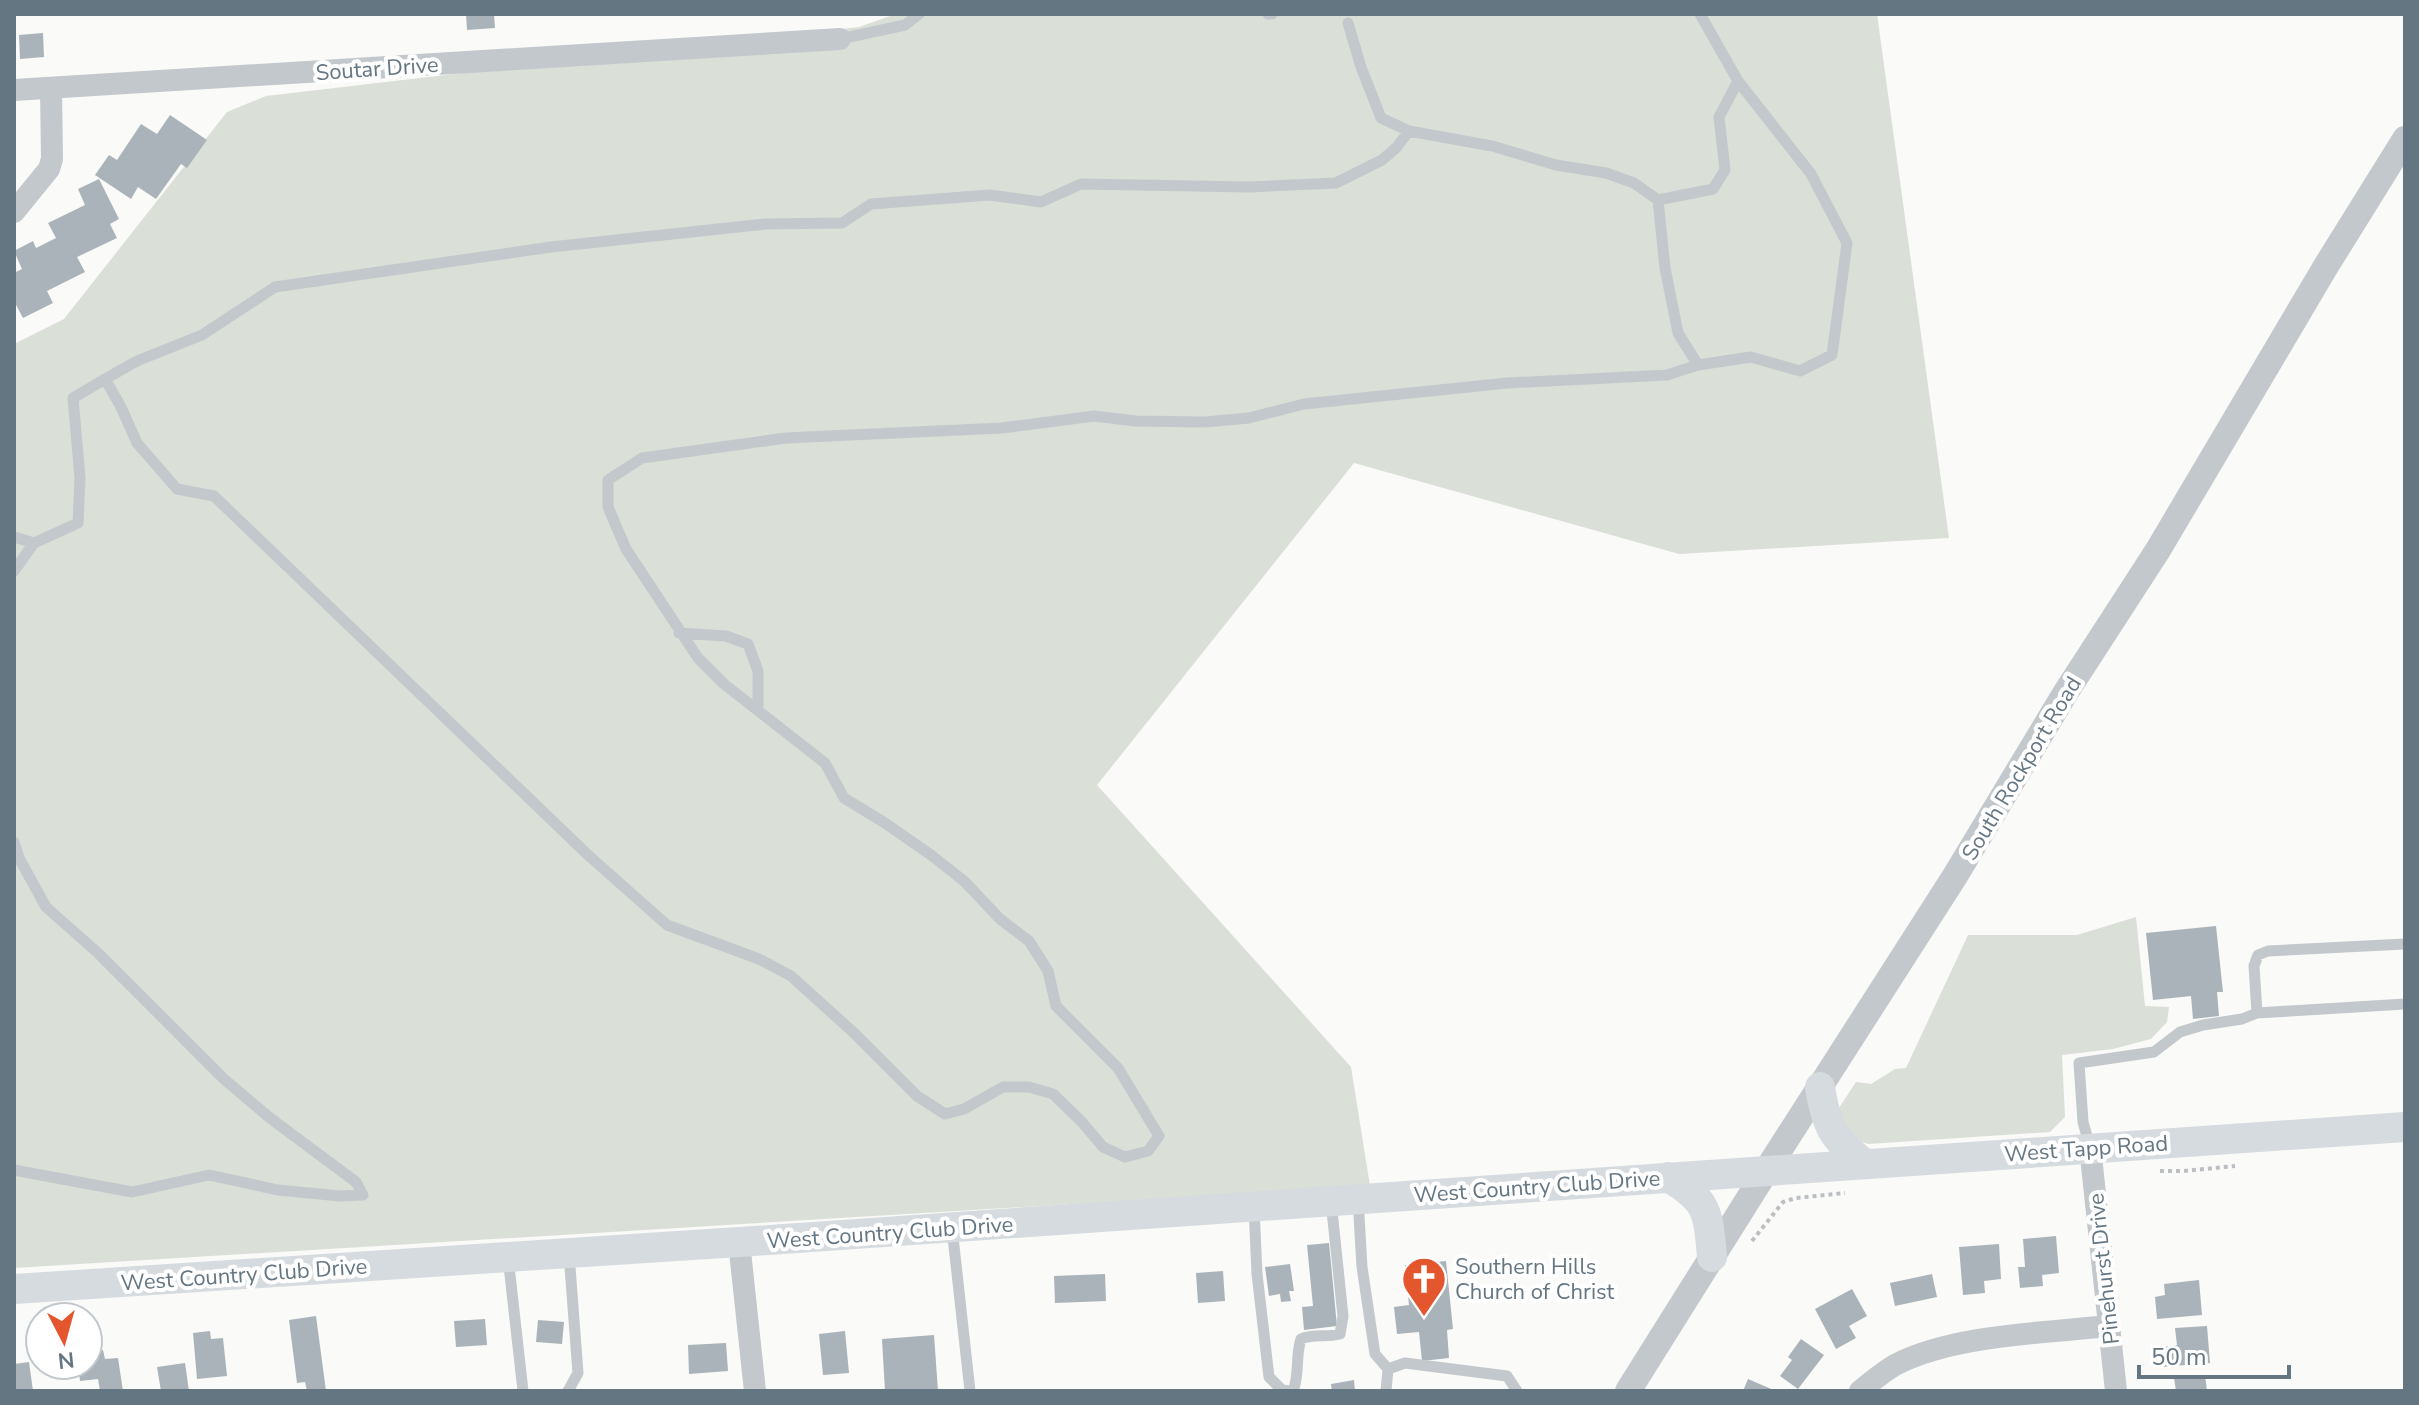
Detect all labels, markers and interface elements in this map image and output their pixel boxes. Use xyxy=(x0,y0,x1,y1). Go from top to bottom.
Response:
street label: Soutar Drive xyxy=(315,50,440,88)
street label: South Rockport Road xyxy=(1955,671,2089,866)
street label: West Tapp Road xyxy=(2003,1128,2169,1170)
street label: West Country Club Drive xyxy=(1413,1163,1661,1211)
street label: Pinehurst Drive xyxy=(2081,1192,2127,1346)
street label: West Country Club Drive xyxy=(766,1209,1014,1257)
street label: West Country Club Drive xyxy=(120,1251,368,1299)
place label: Southern Hills Church of Christ xyxy=(1455,1252,1615,1307)
church icon: Southern Hills Church of Christ xyxy=(1400,1255,1448,1318)
north arrow xyxy=(24,1301,104,1381)
scale bar xyxy=(2139,1329,2289,1379)
text: 50 m xyxy=(2151,1341,2207,1373)
text: N xyxy=(56,1344,76,1376)

